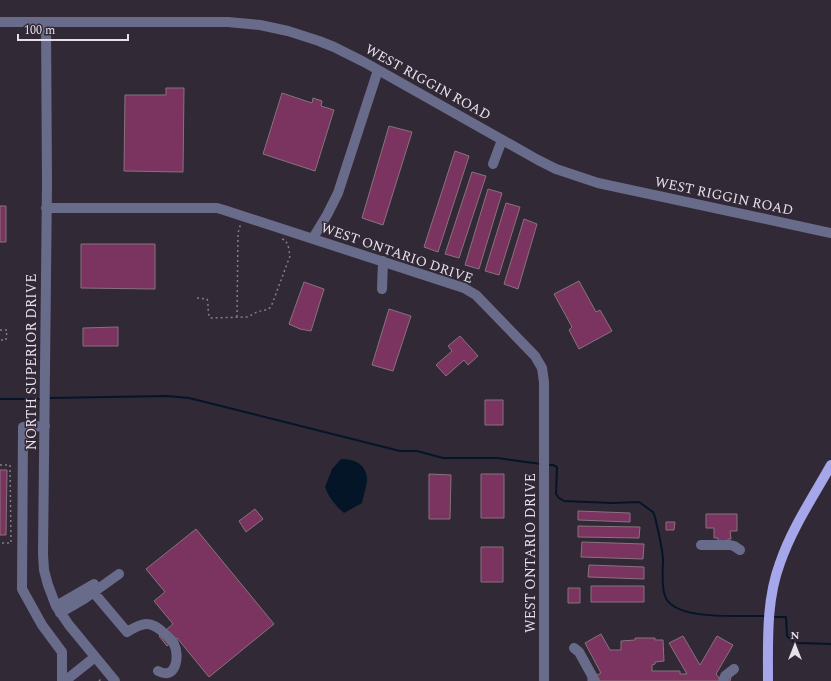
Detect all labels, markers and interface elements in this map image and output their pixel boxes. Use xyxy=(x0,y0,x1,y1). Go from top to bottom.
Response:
scale bar xyxy=(18,16,128,42)
text: 100 m xyxy=(24,21,55,40)
street label: WEST RIGGIN ROAD xyxy=(361,39,495,125)
street label: WEST RIGGIN ROAD xyxy=(653,171,795,221)
street label: WEST ONTARIO DRIVE xyxy=(318,217,476,289)
street label: NORTH SUPERIOR DRIVE xyxy=(21,274,42,450)
street label: WEST ONTARIO DRIVE xyxy=(520,473,541,633)
north arrow xyxy=(775,625,815,665)
text: N xyxy=(791,627,800,644)

